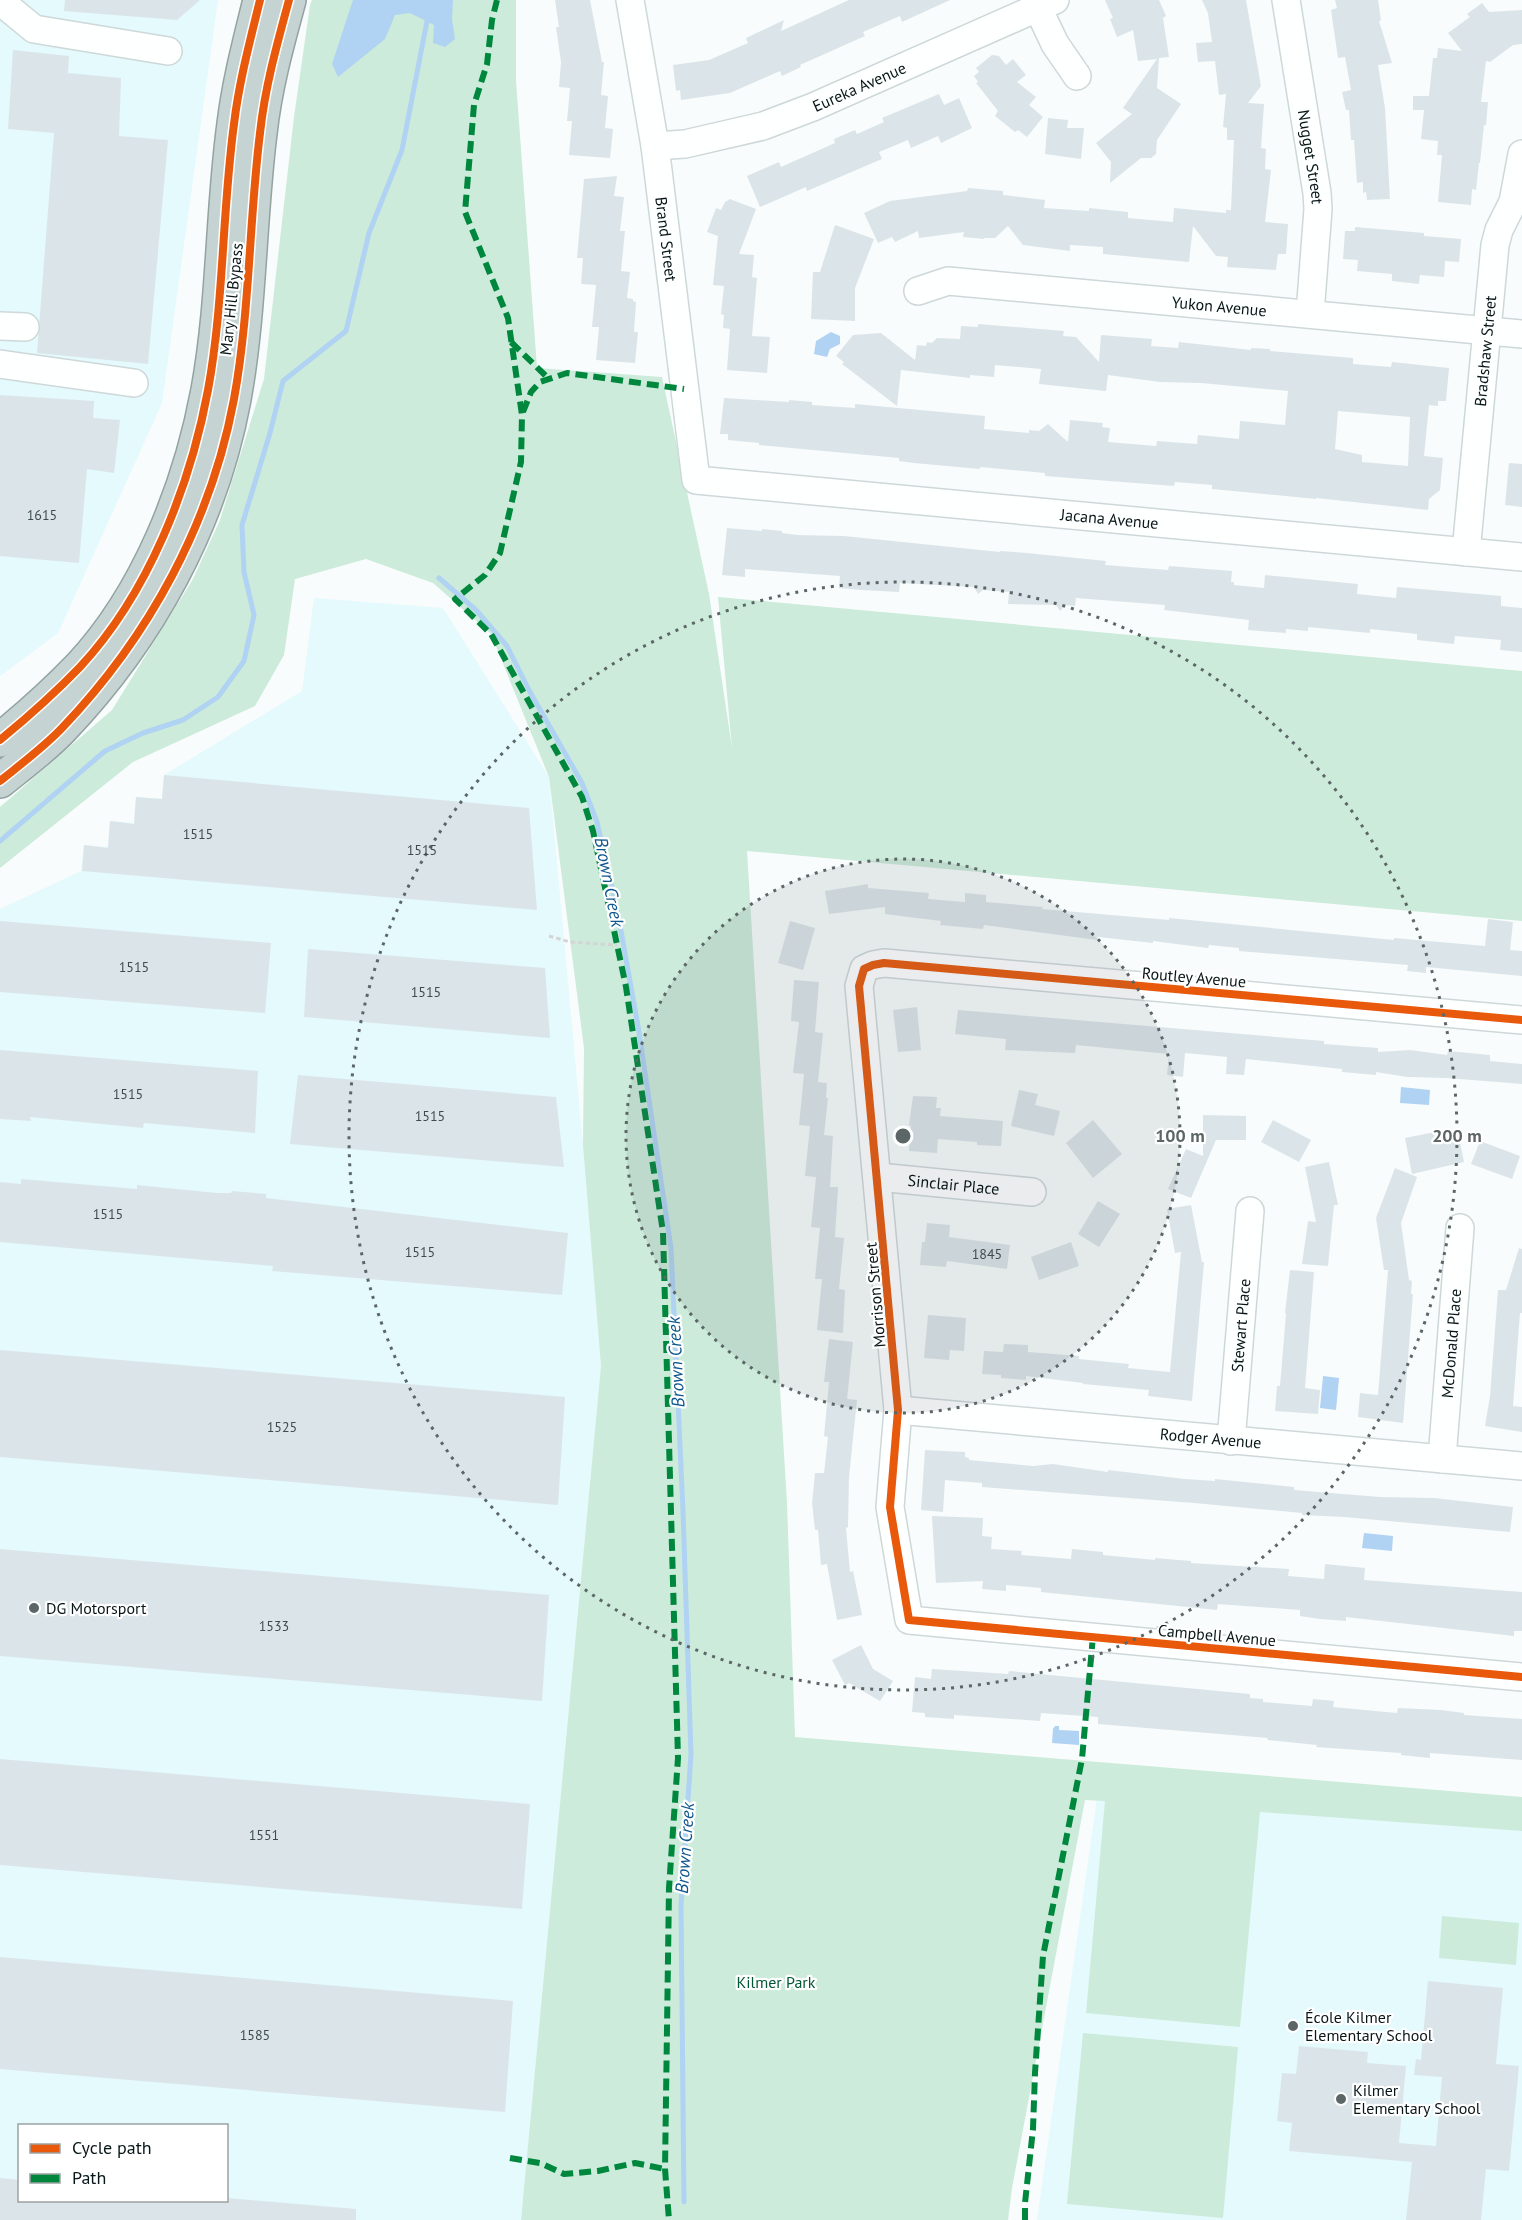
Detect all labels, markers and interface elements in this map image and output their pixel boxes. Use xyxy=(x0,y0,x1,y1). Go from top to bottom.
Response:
street label: Eureka Avenue xyxy=(809,57,909,116)
street label: Nugget Street xyxy=(1294,108,1328,205)
street label: Brand Street xyxy=(651,196,682,283)
street label: Mary Hill Bypass xyxy=(215,242,247,356)
street label: Yukon Avenue xyxy=(1171,292,1267,320)
street label: Bradshaw Street xyxy=(1470,294,1500,407)
street label: Jacana Avenue xyxy=(1059,504,1159,533)
house number: 1615 xyxy=(27,506,57,524)
house number: 1515 xyxy=(183,825,213,843)
water label: Brown Creek xyxy=(590,835,630,930)
house number: 1515 xyxy=(407,841,437,859)
house number: 1515 xyxy=(119,958,149,976)
street label: Routley Avenue xyxy=(1141,962,1247,992)
house number: 1515 xyxy=(411,983,441,1001)
house number: 1515 xyxy=(113,1085,143,1103)
house number: 1515 xyxy=(415,1107,445,1125)
text: 100 m xyxy=(1155,1124,1205,1147)
text: 200 m xyxy=(1432,1124,1482,1147)
centre of rings xyxy=(893,1126,913,1146)
street label: Sinclair Place xyxy=(907,1170,1000,1199)
house number: 1515 xyxy=(93,1205,123,1223)
street label: Morrison Street xyxy=(860,1241,890,1348)
house number: 1515 xyxy=(405,1243,435,1261)
house number: 1845 xyxy=(972,1245,1002,1263)
street label: Stewart Place xyxy=(1227,1278,1254,1373)
street label: McDonald Place xyxy=(1437,1288,1465,1399)
water label: Brown Creek xyxy=(662,1315,689,1408)
house number: 1525 xyxy=(267,1418,297,1436)
street label: Rodger Avenue xyxy=(1159,1424,1262,1453)
place label: DG Motorsport xyxy=(46,1598,147,1618)
marker: DG Motorsport xyxy=(27,1601,41,1615)
house number: 1533 xyxy=(259,1617,289,1635)
street label: Campbell Avenue xyxy=(1157,1620,1277,1650)
water label: Brown Creek xyxy=(670,1801,699,1894)
house number: 1551 xyxy=(249,1826,279,1844)
park label: Kilmer Park xyxy=(737,1972,816,1992)
place label: École Kilmer Elementary School xyxy=(1305,2007,1433,2045)
marker: École Kilmer Elementary School xyxy=(1286,2019,1300,2033)
house number: 1585 xyxy=(240,2026,270,2044)
place label: Kilmer Elementary School xyxy=(1353,2080,1481,2118)
marker: Kilmer Elementary School xyxy=(1334,2092,1348,2106)
legend xyxy=(18,2124,228,2202)
text: Cycle path xyxy=(72,2136,152,2159)
text: Path xyxy=(72,2166,106,2189)

